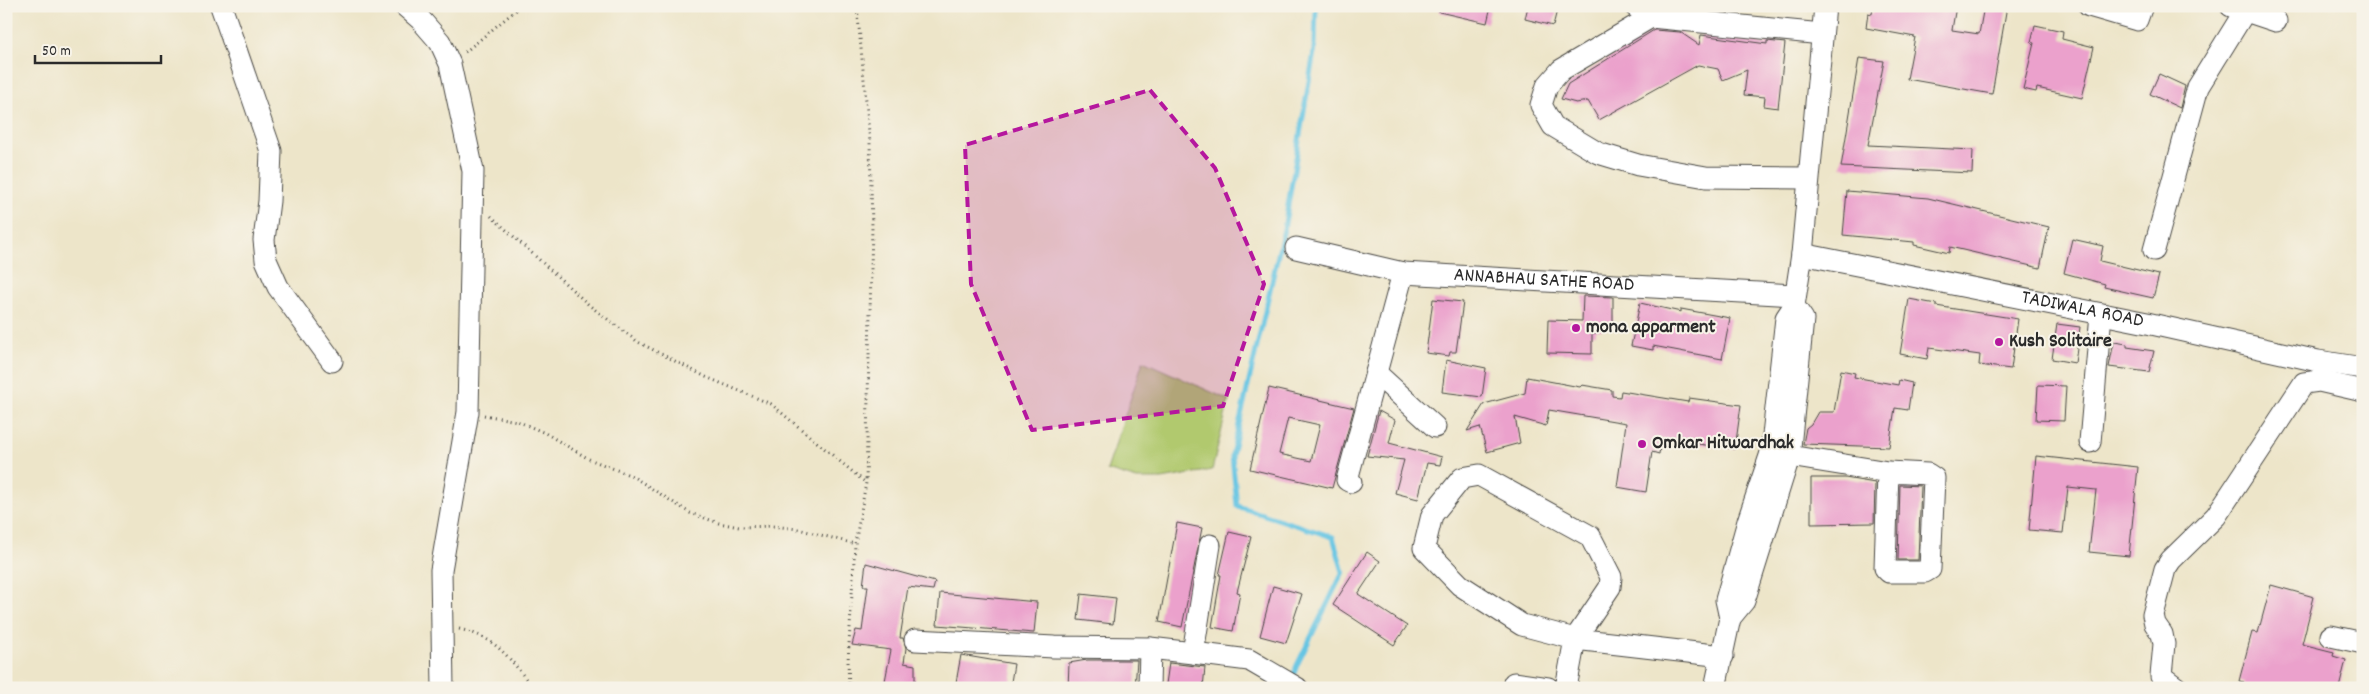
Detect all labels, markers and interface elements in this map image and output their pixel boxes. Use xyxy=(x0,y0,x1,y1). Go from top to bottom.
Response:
scale bar xyxy=(35,32,161,64)
text: 50 m xyxy=(42,41,71,63)
street label: ANNABHAU SATHE ROAD xyxy=(1453,262,1635,300)
street label: TADIWALA ROAD xyxy=(2019,284,2146,336)
place label: mona apparment xyxy=(1586,314,1716,342)
marker: mona apparment xyxy=(1570,322,1582,334)
place label: Kush Solitaire xyxy=(2009,328,2112,356)
marker: Kush Solitaire xyxy=(1993,336,2005,348)
place label: Omkar Hitwardhak xyxy=(1652,430,1794,458)
marker: Omkar Hitwardhak xyxy=(1636,438,1648,450)

